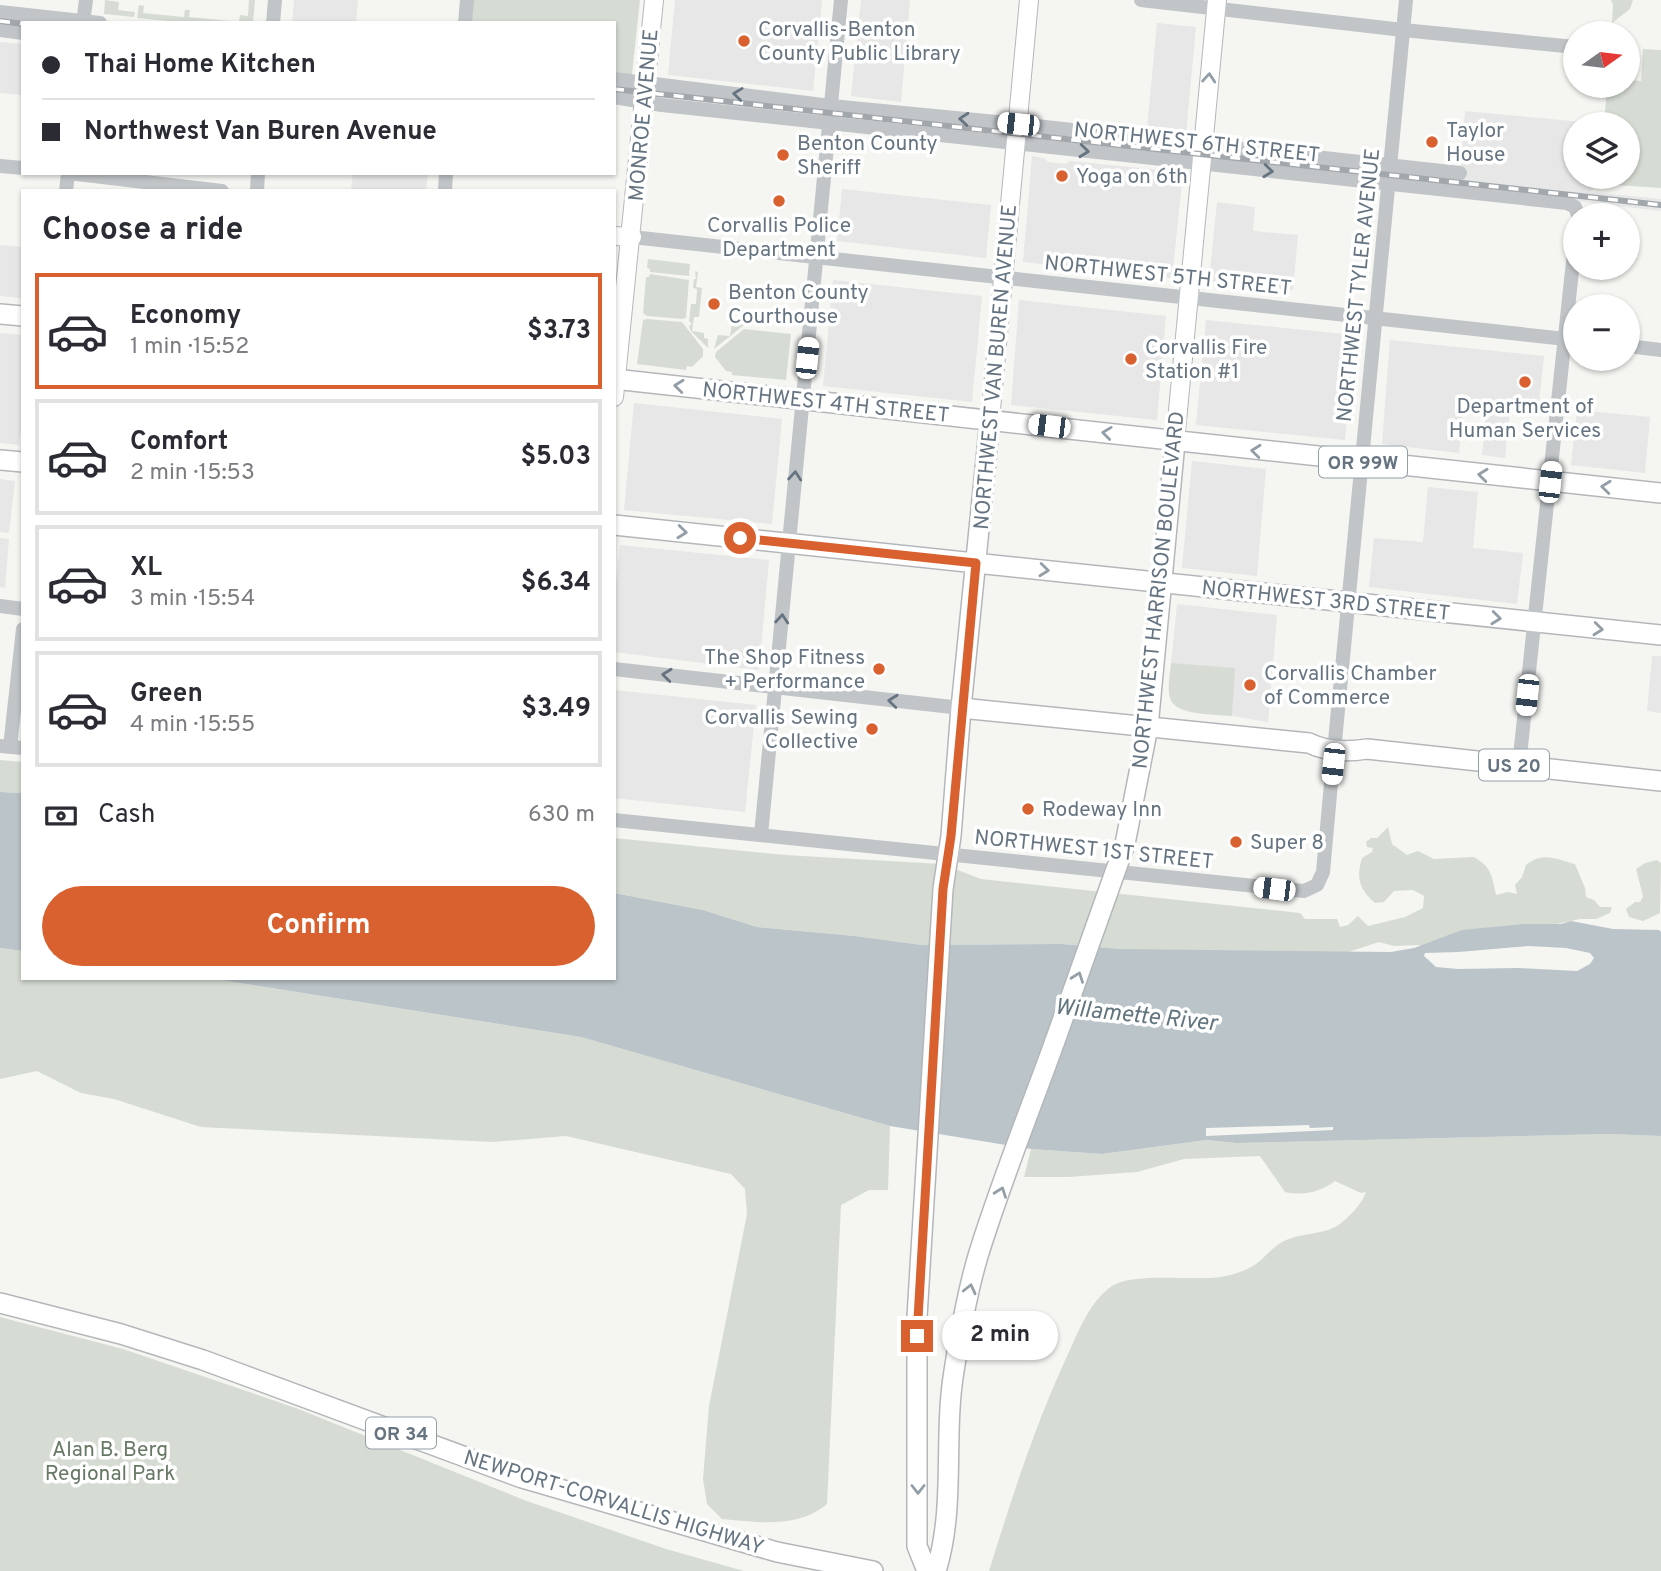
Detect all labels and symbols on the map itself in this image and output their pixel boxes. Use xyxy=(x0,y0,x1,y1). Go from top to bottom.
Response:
place label: Corvallis-Benton County Public Library xyxy=(758,17,961,68)
north arrow xyxy=(1563,21,1640,98)
street label: MONROE AVENUE xyxy=(624,28,665,202)
marker: Corvallis-Benton County Public Library xyxy=(736,33,752,49)
one-way arrow xyxy=(1201,72,1216,83)
one-way arrow xyxy=(732,87,744,102)
car xyxy=(997,111,1040,137)
one-way arrow xyxy=(959,112,970,127)
street label: NORTHWEST 6TH STREET xyxy=(1072,117,1321,170)
place label: Taylor House xyxy=(1446,118,1505,169)
place label: Benton County Sheriff xyxy=(797,131,938,182)
marker: Taylor House xyxy=(1424,134,1440,150)
one-way arrow xyxy=(1078,143,1090,158)
marker: Benton County Sheriff xyxy=(775,147,791,163)
street label: NORTHWEST TYLER AVENUE xyxy=(1332,147,1387,423)
one-way arrow xyxy=(1263,163,1274,178)
place label: Yoga on 6th xyxy=(1076,164,1188,191)
marker: Yoga on 6th xyxy=(1054,168,1070,184)
marker: Corvallis Police Department xyxy=(771,193,787,209)
street label: NORTHWEST VAN BUREN AVENUE xyxy=(969,203,1024,531)
place label: Corvallis Police Department xyxy=(707,213,851,264)
street label: NORTHWEST 5TH STREET xyxy=(1043,250,1293,303)
place label: Benton County Courthouse xyxy=(728,280,869,331)
marker: Benton County Courthouse xyxy=(706,296,722,312)
place label: Corvallis Fire Station #1 xyxy=(1145,335,1267,386)
car xyxy=(795,336,820,380)
marker: Corvallis Fire Station #1 xyxy=(1123,351,1139,367)
marker: Department of Human Services xyxy=(1517,374,1533,390)
street label: NORTHWEST 4TH STREET xyxy=(701,377,951,430)
one-way arrow xyxy=(673,379,684,394)
place label: Department of Human Services xyxy=(1449,394,1601,445)
street label: NORTHWEST HARRISON BOULEVARD xyxy=(1127,410,1192,770)
car xyxy=(1027,413,1072,439)
one-way arrow xyxy=(1101,426,1113,441)
one-way arrow xyxy=(1251,444,1262,459)
road number: OR 99W xyxy=(1319,446,1407,477)
car xyxy=(1538,460,1563,504)
one-way arrow xyxy=(1477,468,1488,483)
one-way arrow xyxy=(788,470,803,482)
one-way arrow xyxy=(1600,480,1611,495)
route start xyxy=(724,522,756,554)
one-way arrow xyxy=(677,524,688,539)
one-way arrow xyxy=(1038,562,1049,577)
street label: NORTHWEST 3RD STREET xyxy=(1200,575,1451,628)
one-way arrow xyxy=(1490,610,1502,625)
one-way arrow xyxy=(774,613,789,624)
one-way arrow xyxy=(1592,621,1604,636)
place label: The Shop Fitness + Performance xyxy=(704,645,865,696)
marker: The Shop Fitness + Performance xyxy=(871,661,887,677)
place label: Corvallis Chamber of Commerce xyxy=(1264,661,1437,712)
one-way arrow xyxy=(662,668,673,683)
car xyxy=(1515,673,1540,717)
marker: Corvallis Chamber of Commerce xyxy=(1242,677,1258,693)
one-way arrow xyxy=(888,693,899,708)
place label: Corvallis Sewing Collective xyxy=(704,705,858,756)
marker: Corvallis Sewing Collective xyxy=(864,721,880,737)
car xyxy=(1321,742,1346,786)
road number: US 20 xyxy=(1479,750,1549,780)
place label: Rodeway Inn xyxy=(1042,797,1162,824)
marker: Rodeway Inn xyxy=(1020,801,1036,817)
street label: NORTHWEST 1ST STREET xyxy=(973,825,1215,876)
place label: Super 8 xyxy=(1250,830,1324,857)
marker: Super 8 xyxy=(1228,834,1244,850)
car xyxy=(1252,876,1297,902)
one-way arrow xyxy=(1070,972,1084,984)
water label: Willamette River xyxy=(1053,994,1220,1040)
one-way arrow xyxy=(992,1187,1006,1199)
one-way arrow xyxy=(962,1283,976,1295)
callout: 2 min xyxy=(942,1312,1057,1360)
route end xyxy=(901,1320,933,1352)
road number: OR 34 xyxy=(366,1418,436,1448)
park label: Alan B. Berg Regional Park xyxy=(45,1437,175,1488)
street label: NEWPORT-CORVALLIS HIGHWAY xyxy=(460,1445,767,1562)
one-way arrow xyxy=(910,1484,926,1495)

